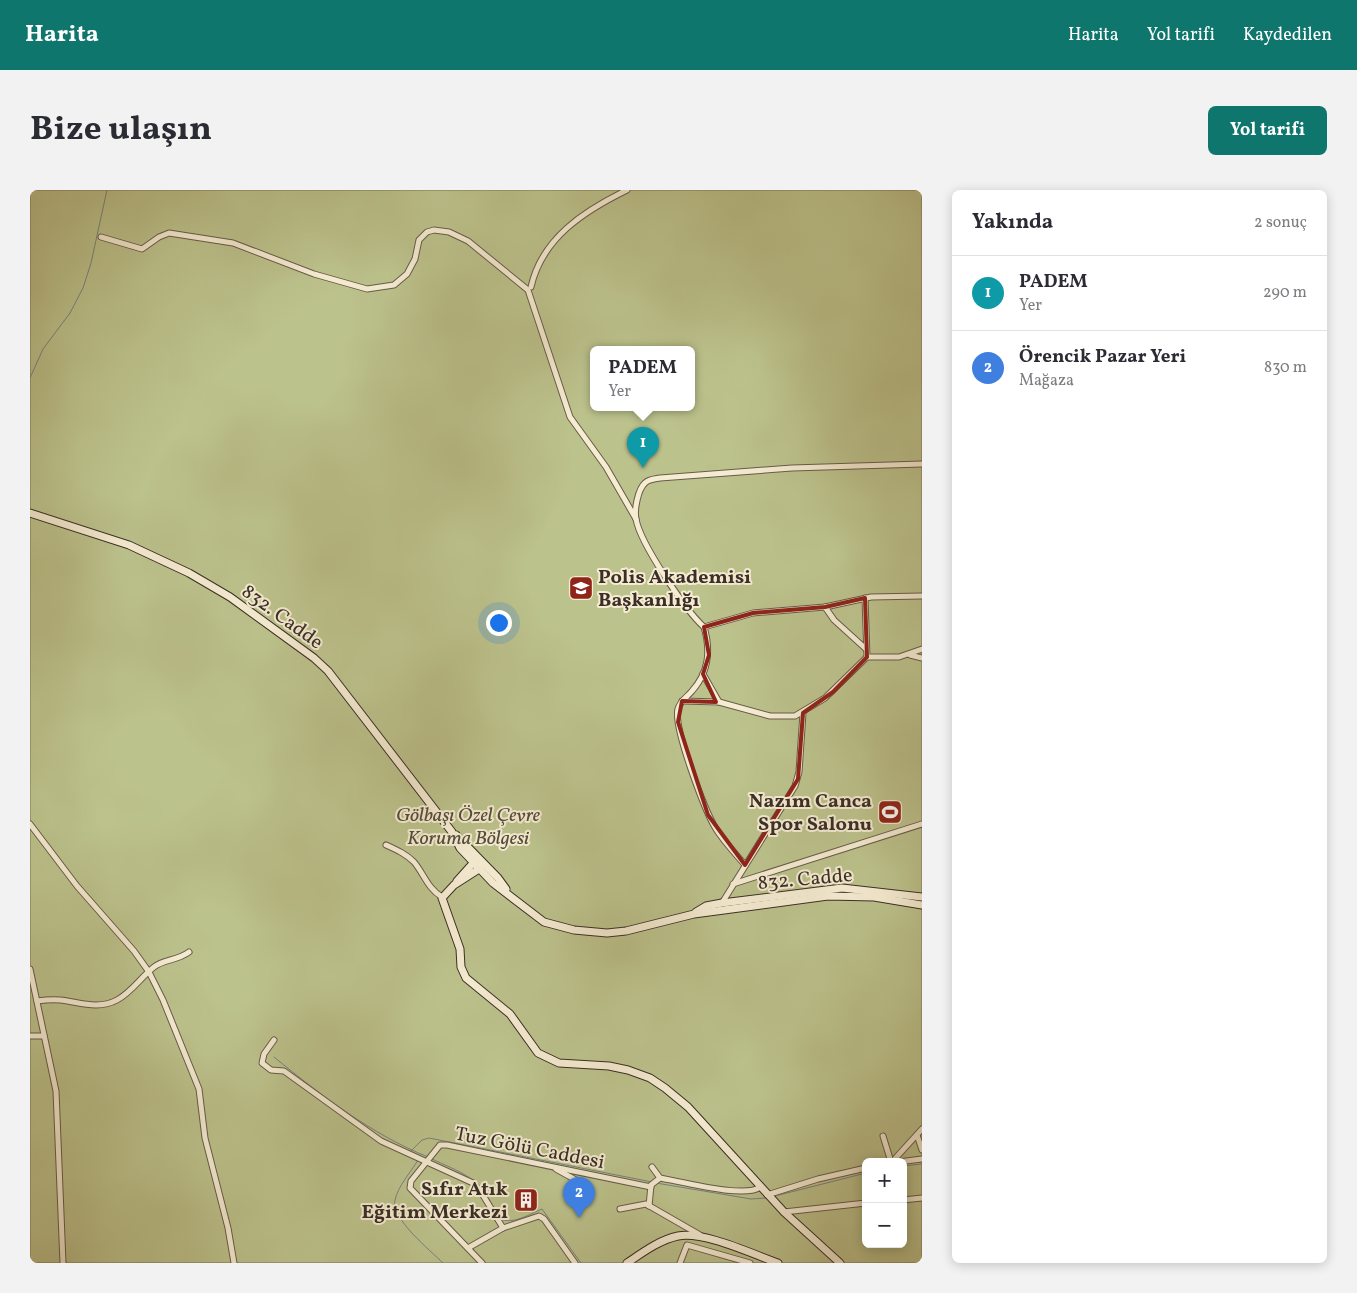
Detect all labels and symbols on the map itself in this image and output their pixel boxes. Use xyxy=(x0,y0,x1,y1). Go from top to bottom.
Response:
pin: 1 xyxy=(627,427,659,468)
place label: Polis Akademisi Başkanlığı xyxy=(598,564,751,615)
school or university icon: Polis Akademisi Başkanlığı xyxy=(568,575,594,601)
street label: 832. Cadde xyxy=(235,578,328,657)
your location xyxy=(486,610,512,636)
place label: Nazım Canca Spor Salonu xyxy=(749,788,872,839)
sports icon: Nazım Canca Spor Salonu xyxy=(877,799,903,825)
park label: Gölbaşı Özel Çevre Koruma Bölgesi xyxy=(396,802,541,853)
street label: 832. Cadde xyxy=(757,862,854,898)
street label: Tuz Gölü Caddesi xyxy=(452,1121,607,1177)
place label: Sıfır Atık Eğitim Merkezi xyxy=(362,1176,508,1227)
pin: 2 xyxy=(563,1177,595,1218)
building icon: Sıfır Atık Eğitim Merkezi xyxy=(513,1187,539,1213)

